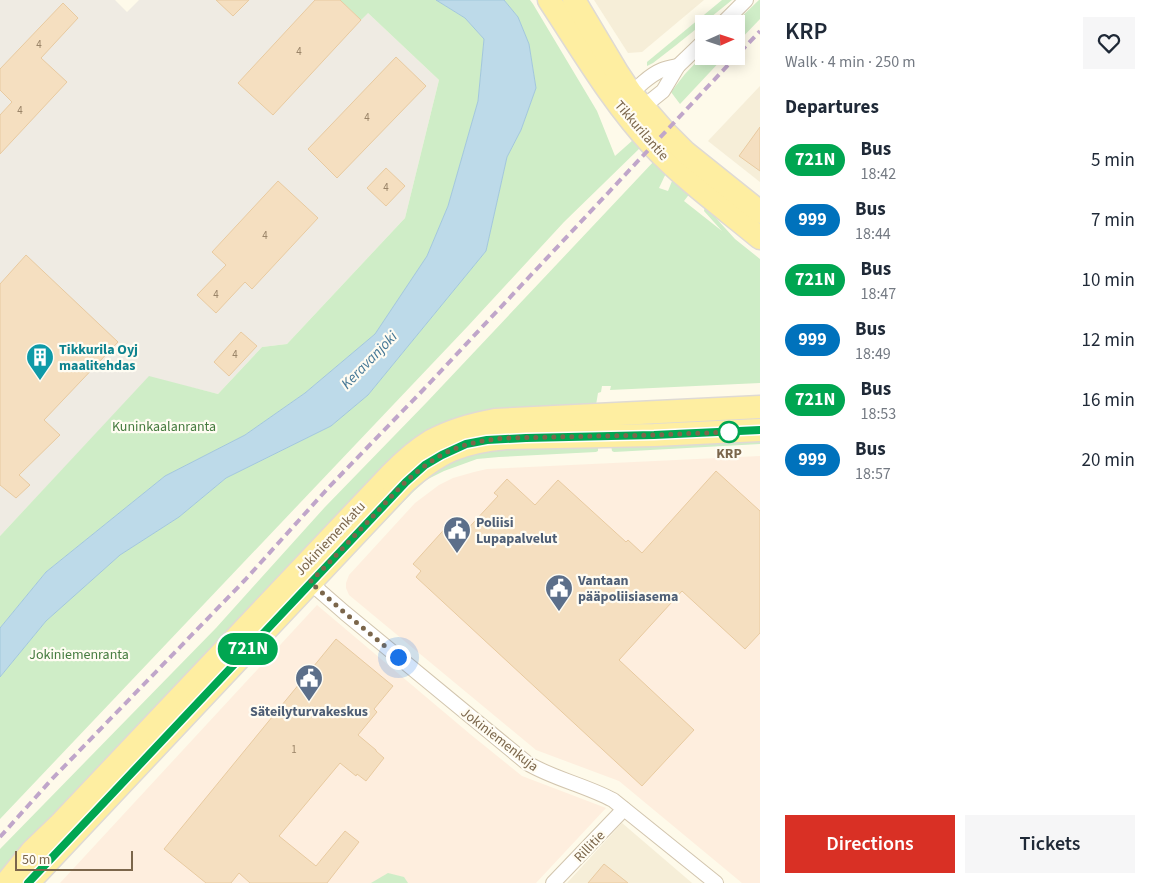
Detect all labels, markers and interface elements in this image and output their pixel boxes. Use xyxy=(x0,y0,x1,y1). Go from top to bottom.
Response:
text: KRP xyxy=(785,14,828,49)
north arrow xyxy=(695,15,745,65)
map controls xyxy=(695,15,745,65)
button: heart xyxy=(1083,17,1135,69)
house number: 4 xyxy=(36,37,42,52)
house number: 4 xyxy=(296,44,302,59)
text: Walk · 4 min · 250 m xyxy=(785,51,916,73)
text: Departures xyxy=(785,94,879,121)
street label: Tikkurilantie xyxy=(609,96,673,165)
house number: 4 xyxy=(17,103,23,118)
house number: 4 xyxy=(364,110,370,125)
text: Bus xyxy=(860,136,891,163)
text: 721N xyxy=(795,147,835,172)
text: 5 min xyxy=(1091,147,1135,174)
text: 18:42 xyxy=(860,163,896,185)
house number: 4 xyxy=(383,180,389,195)
text: Bus xyxy=(855,196,886,223)
text: 999 xyxy=(798,207,827,232)
text: 7 min xyxy=(1091,207,1135,234)
text: 18:44 xyxy=(855,223,891,245)
house number: 4 xyxy=(262,228,268,243)
text: Bus xyxy=(860,256,891,283)
text: 721N xyxy=(795,267,835,292)
text: 10 min xyxy=(1081,267,1135,294)
text: 18:47 xyxy=(860,283,896,305)
house number: 4 xyxy=(213,287,219,302)
text: Bus xyxy=(855,316,886,343)
water label: Keravanjoki xyxy=(336,326,403,394)
text: 999 xyxy=(798,327,827,352)
text: 12 min xyxy=(1081,327,1135,354)
place label: Tikkurila Oyj maalitehdas xyxy=(59,340,138,376)
building icon: Tikkurila Oyj maalitehdas xyxy=(25,342,55,381)
text: 18:49 xyxy=(855,343,891,365)
house number: 4 xyxy=(232,347,238,362)
text: Bus xyxy=(860,376,891,403)
text: 721N xyxy=(795,387,835,412)
text: 16 min xyxy=(1081,387,1135,414)
text: 18:53 xyxy=(860,403,896,425)
park label: Kuninkaalanranta xyxy=(112,417,216,437)
marker: KRP xyxy=(718,421,740,443)
text: Bus xyxy=(855,436,886,463)
place label: KRP xyxy=(716,444,742,464)
text: 999 xyxy=(798,447,827,472)
text: 20 min xyxy=(1081,447,1135,474)
text: 18:57 xyxy=(855,463,891,485)
street label: Jokiniemenkatu xyxy=(291,497,370,580)
place label: Poliisi Lupapalvelut xyxy=(476,513,558,549)
public building icon: Poliisi Lupapalvelut xyxy=(442,515,472,554)
place label: Vantaan pääpoliisiasema xyxy=(577,571,678,607)
public building icon: Vantaan pääpoliisiasema xyxy=(544,573,574,612)
line badge: 721N xyxy=(213,633,283,665)
text: 721N xyxy=(228,636,268,661)
park label: Jokiniemenranta xyxy=(29,645,129,665)
your location xyxy=(386,645,411,670)
public building icon: Säteilyturvakeskus xyxy=(294,663,324,702)
place label: Säteilyturvakeskus xyxy=(250,702,368,722)
street label: Jokiniemenkuja xyxy=(456,703,542,777)
house number: 1 xyxy=(291,742,297,757)
button: Directions xyxy=(785,815,955,873)
button: Tickets xyxy=(965,815,1135,873)
street label: Rillitie xyxy=(570,826,610,867)
scale bar xyxy=(15,848,132,871)
text: 50 m xyxy=(22,850,50,870)

